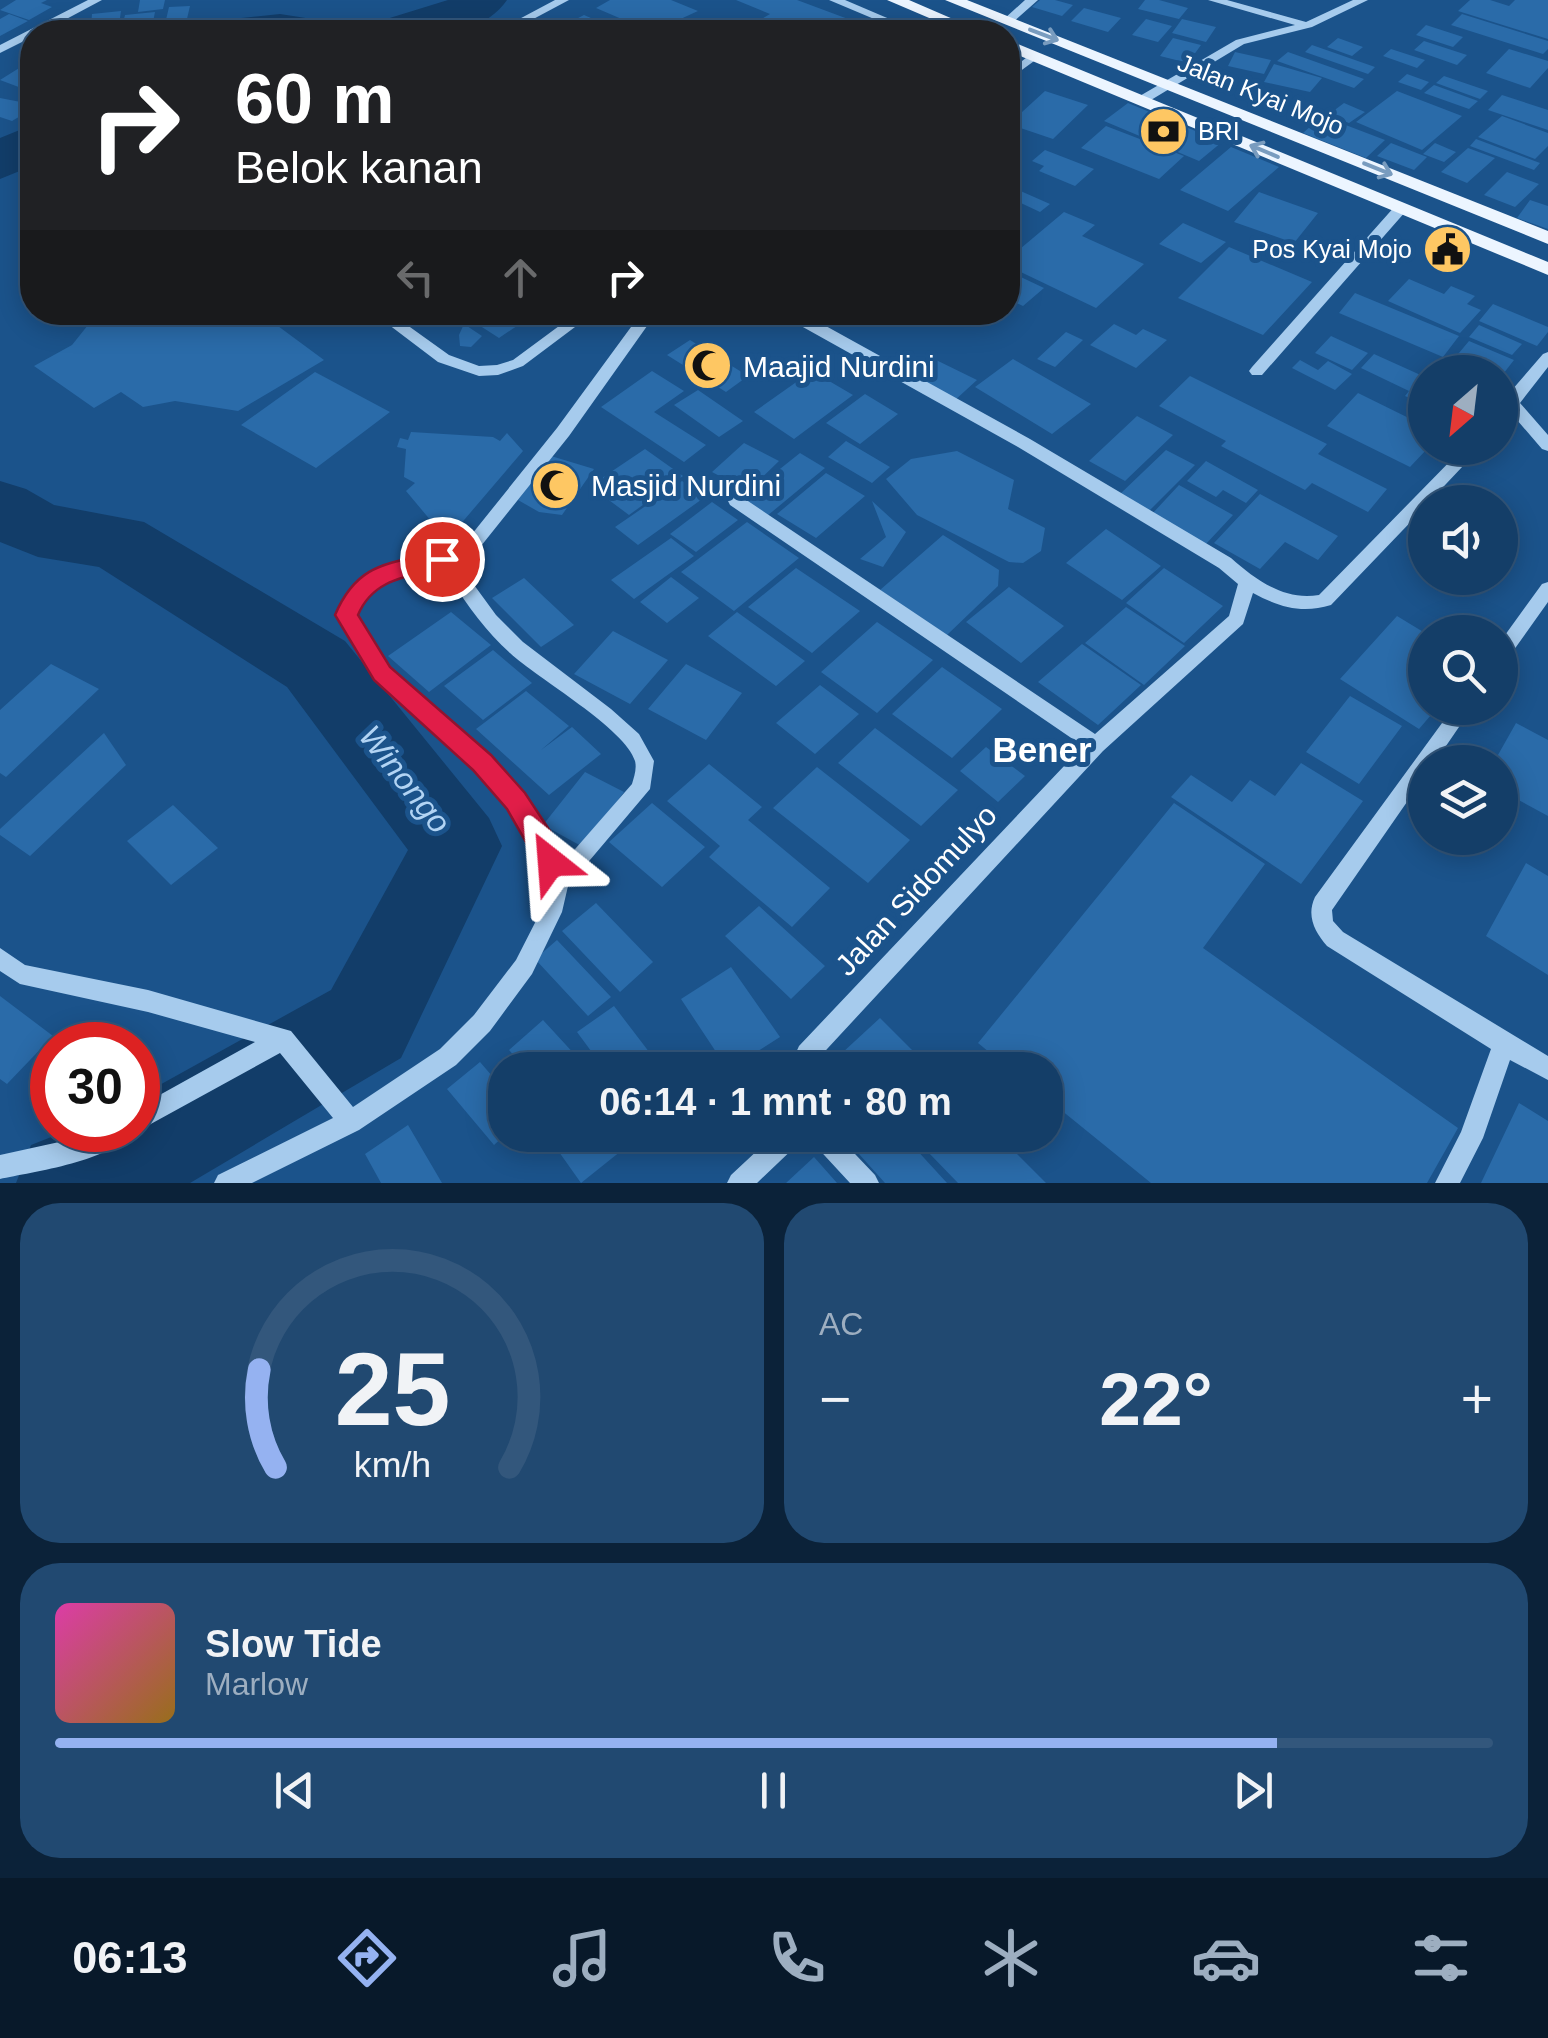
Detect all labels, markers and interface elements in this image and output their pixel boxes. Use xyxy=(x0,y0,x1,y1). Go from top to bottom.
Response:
one-way arrow xyxy=(1027,27,1058,45)
street label: Jalan Kyai Mojo xyxy=(1174,48,1348,140)
icon: right xyxy=(70,60,200,190)
text: 60 m xyxy=(235,60,395,138)
bank icon: BRI xyxy=(1137,105,1189,157)
place label: BRI xyxy=(1198,117,1240,145)
one-way arrow xyxy=(1249,140,1280,158)
text: Belok kanan xyxy=(235,142,483,193)
one-way arrow xyxy=(1362,161,1393,179)
public building icon: Pos Kyai Mojo xyxy=(1421,223,1473,275)
place label: Pos Kyai Mojo xyxy=(1252,235,1412,263)
icon: left xyxy=(388,250,443,305)
icon: ahead xyxy=(493,250,548,305)
icon: right xyxy=(598,250,653,305)
mosque icon: Maajid Nurdini xyxy=(682,340,734,392)
place label: Maajid Nurdini xyxy=(743,350,935,383)
north arrow xyxy=(1408,355,1518,465)
map controls xyxy=(1408,355,1518,855)
mosque icon: Masjid Nurdini xyxy=(530,459,582,511)
place label: Masjid Nurdini xyxy=(591,469,781,502)
button: sound xyxy=(1408,485,1518,595)
pin xyxy=(400,517,485,602)
icon: arrive xyxy=(415,532,470,587)
button: search xyxy=(1408,615,1518,725)
water label: Winongo xyxy=(352,718,458,840)
district label: Bener xyxy=(992,730,1092,769)
button: layers xyxy=(1408,745,1518,855)
street label: Jalan Sidomulyo xyxy=(829,798,1003,982)
position arrow xyxy=(499,810,603,914)
speed limit sign: 30 xyxy=(30,1022,160,1152)
text: 06:14 · 1 mnt · 80 m xyxy=(599,1081,952,1123)
text: AC xyxy=(819,1306,863,1342)
text: 25 xyxy=(334,1331,450,1447)
text: 22° xyxy=(1099,1357,1213,1441)
text: − xyxy=(819,1368,851,1430)
text: + xyxy=(1461,1368,1493,1430)
text: km/h xyxy=(353,1445,431,1485)
text: Slow Tide xyxy=(205,1623,382,1665)
text: Marlow xyxy=(205,1666,308,1702)
icon: previous xyxy=(267,1763,322,1818)
icon: pause xyxy=(746,1763,801,1818)
icon: next xyxy=(1226,1763,1281,1818)
icon: directions xyxy=(332,1923,402,1993)
icon: music xyxy=(547,1923,617,1993)
icon: phone xyxy=(762,1923,832,1993)
icon: climate xyxy=(976,1923,1046,1993)
icon: car xyxy=(1191,1923,1261,1993)
icon: filters xyxy=(1406,1923,1476,1993)
text: 06:13 xyxy=(72,1932,187,1983)

